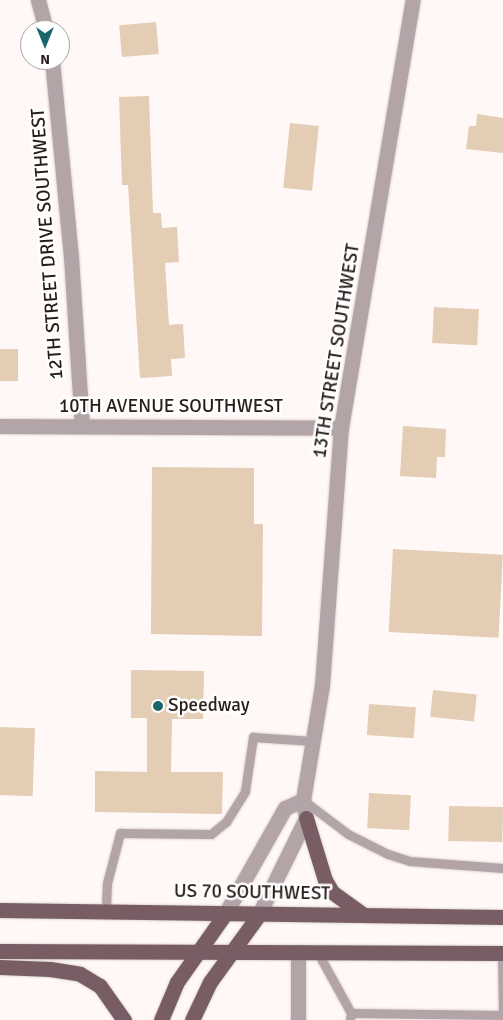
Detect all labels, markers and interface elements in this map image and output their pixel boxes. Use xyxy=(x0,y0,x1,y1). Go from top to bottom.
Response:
north arrow xyxy=(20,20,70,70)
text: N xyxy=(40,51,50,68)
street label: 12TH STREET DRIVE SOUTHWEST xyxy=(27,108,69,380)
street label: 13TH STREET SOUTHWEST xyxy=(309,242,365,460)
street label: 10TH AVENUE SOUTHWEST xyxy=(59,396,283,418)
place label: Speedway xyxy=(168,695,250,717)
marker: Speedway xyxy=(152,700,164,712)
street label: US 70 SOUTHWEST xyxy=(174,880,330,906)

